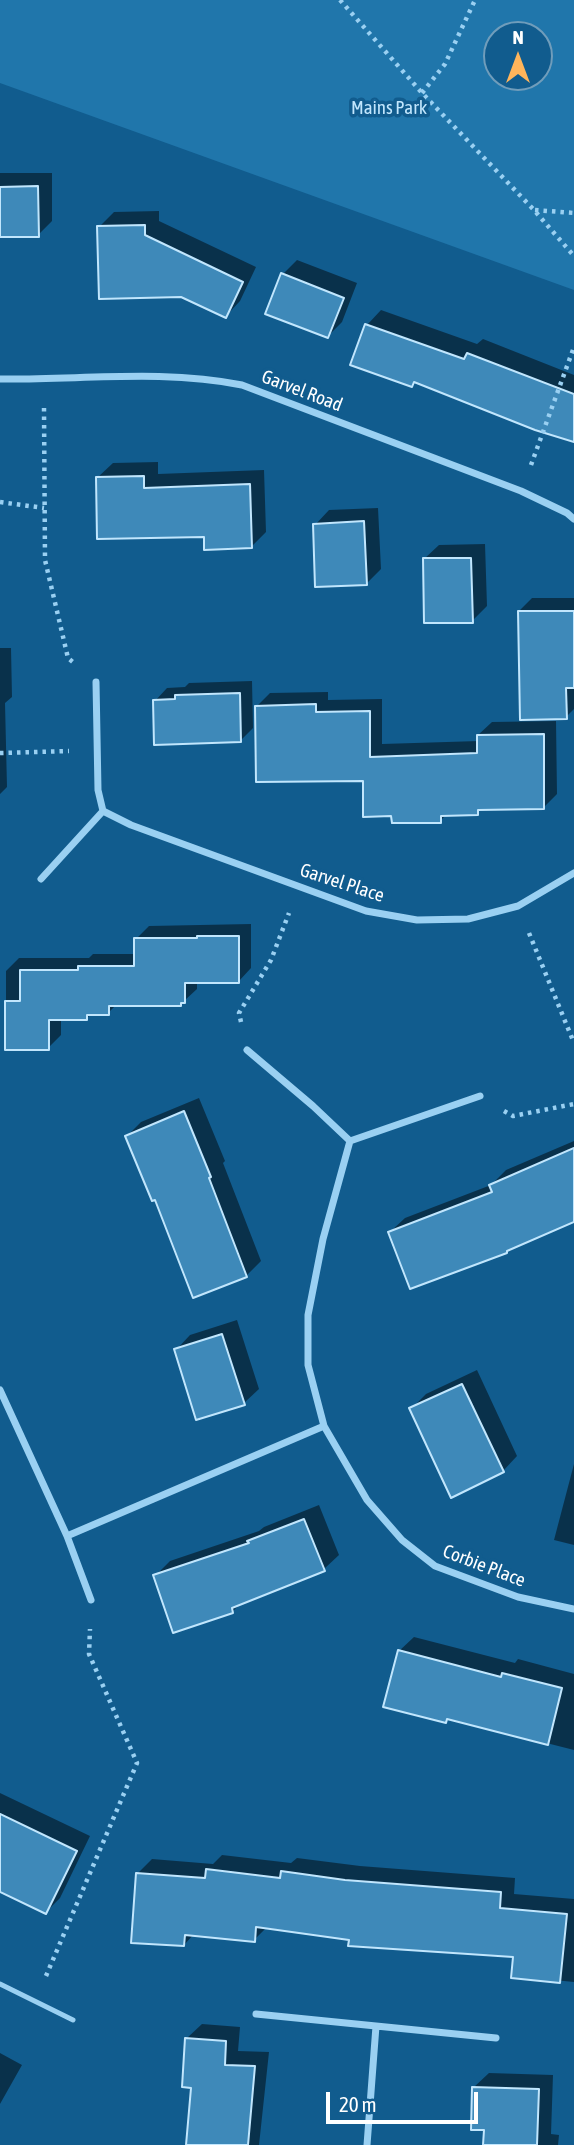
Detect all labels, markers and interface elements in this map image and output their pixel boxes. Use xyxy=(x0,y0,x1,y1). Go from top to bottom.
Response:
north arrow xyxy=(483,21,553,91)
text: N xyxy=(512,26,524,48)
park label: Mains Park xyxy=(351,97,427,119)
street label: Garvel Road xyxy=(258,365,346,417)
street label: Garvel Place xyxy=(297,859,387,907)
street label: Corbie Place xyxy=(440,1540,528,1592)
scale bar xyxy=(329,2078,481,2122)
text: 20 m xyxy=(339,2092,377,2116)

